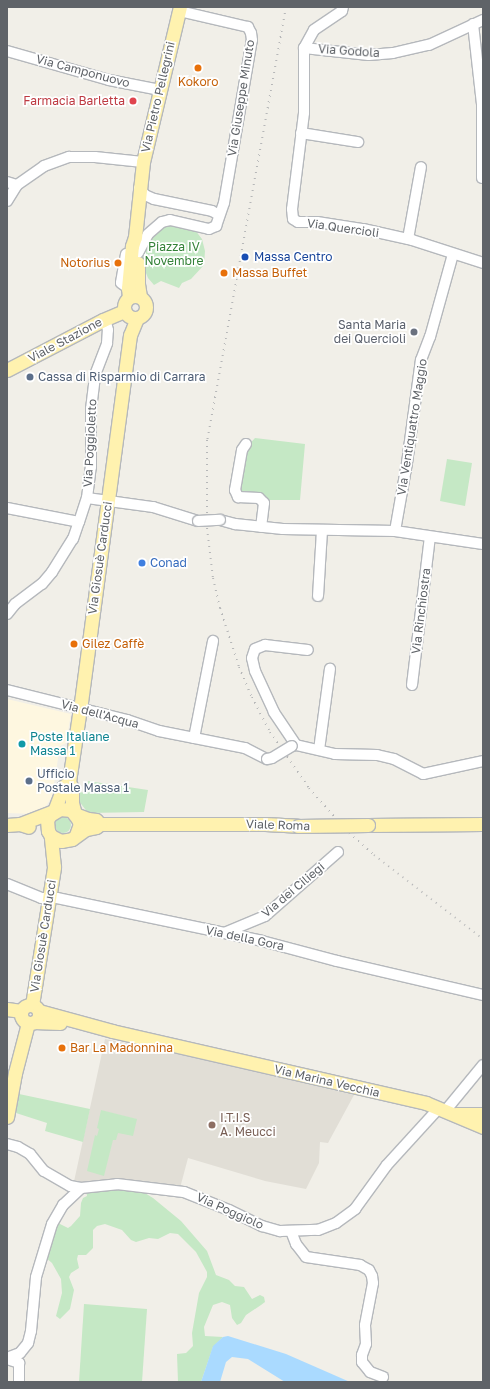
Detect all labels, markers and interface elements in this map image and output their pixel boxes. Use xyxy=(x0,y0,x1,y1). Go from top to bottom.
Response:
street label: Via Giuseppe Minuto xyxy=(225,39,257,157)
street label: Via Pietro Pellegrini xyxy=(138,40,178,154)
street label: Via Godola xyxy=(318,42,380,60)
street label: Via Camponuovo xyxy=(35,52,131,90)
marker: Kokoro xyxy=(193,63,203,73)
place label: Kokoro xyxy=(178,75,218,89)
place label: Farmacia Barletta xyxy=(23,94,125,108)
marker: Farmacia Barletta xyxy=(128,96,138,106)
street label: Via Quercioli xyxy=(306,216,380,240)
park label: Piazza IV Novembre xyxy=(144,240,204,268)
place label: Massa Centro xyxy=(254,250,333,264)
marker: Massa Centro xyxy=(239,251,251,263)
place label: Notorius xyxy=(60,256,110,270)
marker: Notorius xyxy=(113,258,123,268)
place label: Massa Buffet xyxy=(232,266,307,280)
marker: Massa Buffet xyxy=(219,268,229,278)
street label: Viale Stazione xyxy=(26,314,104,366)
place label: Santa Maria dei Quercioli xyxy=(334,318,406,346)
marker: Santa Maria dei Quercioli xyxy=(409,327,419,337)
street label: Via Ventiquattro Maggio xyxy=(394,358,430,496)
place label: Cassa di Risparmio di Carrara xyxy=(38,370,206,384)
marker: Cassa di Risparmio di Carrara xyxy=(25,372,35,382)
street label: Via Poggioletto xyxy=(80,398,100,488)
street label: Via Giosuè Carducci xyxy=(85,501,115,615)
place label: Conad xyxy=(150,556,187,570)
marker: Conad xyxy=(137,558,147,568)
street label: Via Rinchiostra xyxy=(409,567,433,655)
place label: Gilez Caffè xyxy=(82,637,144,651)
marker: Gilez Caffè xyxy=(69,639,79,649)
street label: Via dell'Acqua xyxy=(59,697,141,731)
place label: Poste Italiane Massa 1 xyxy=(30,730,110,758)
marker: Poste Italiane Massa 1 xyxy=(17,739,27,749)
place label: Ufficio Postale Massa 1 xyxy=(37,767,129,795)
marker: Ufficio Postale Massa 1 xyxy=(24,776,34,786)
street label: Viale Roma xyxy=(246,817,310,833)
street label: Via dei Ciliegi xyxy=(259,860,327,920)
street label: Via Giosuè Carducci xyxy=(27,879,59,993)
street label: Via della Gora xyxy=(204,923,286,953)
place label: Bar La Madonnina xyxy=(70,1041,173,1055)
marker: Bar La Madonnina xyxy=(57,1043,67,1053)
street label: Via Marina Vecchia xyxy=(273,1062,381,1100)
place label: I.T.I.S A. Meucci xyxy=(220,1111,276,1139)
marker: I.T.I.S A. Meucci xyxy=(207,1120,217,1130)
street label: Via Poggiolo xyxy=(194,1190,266,1232)

